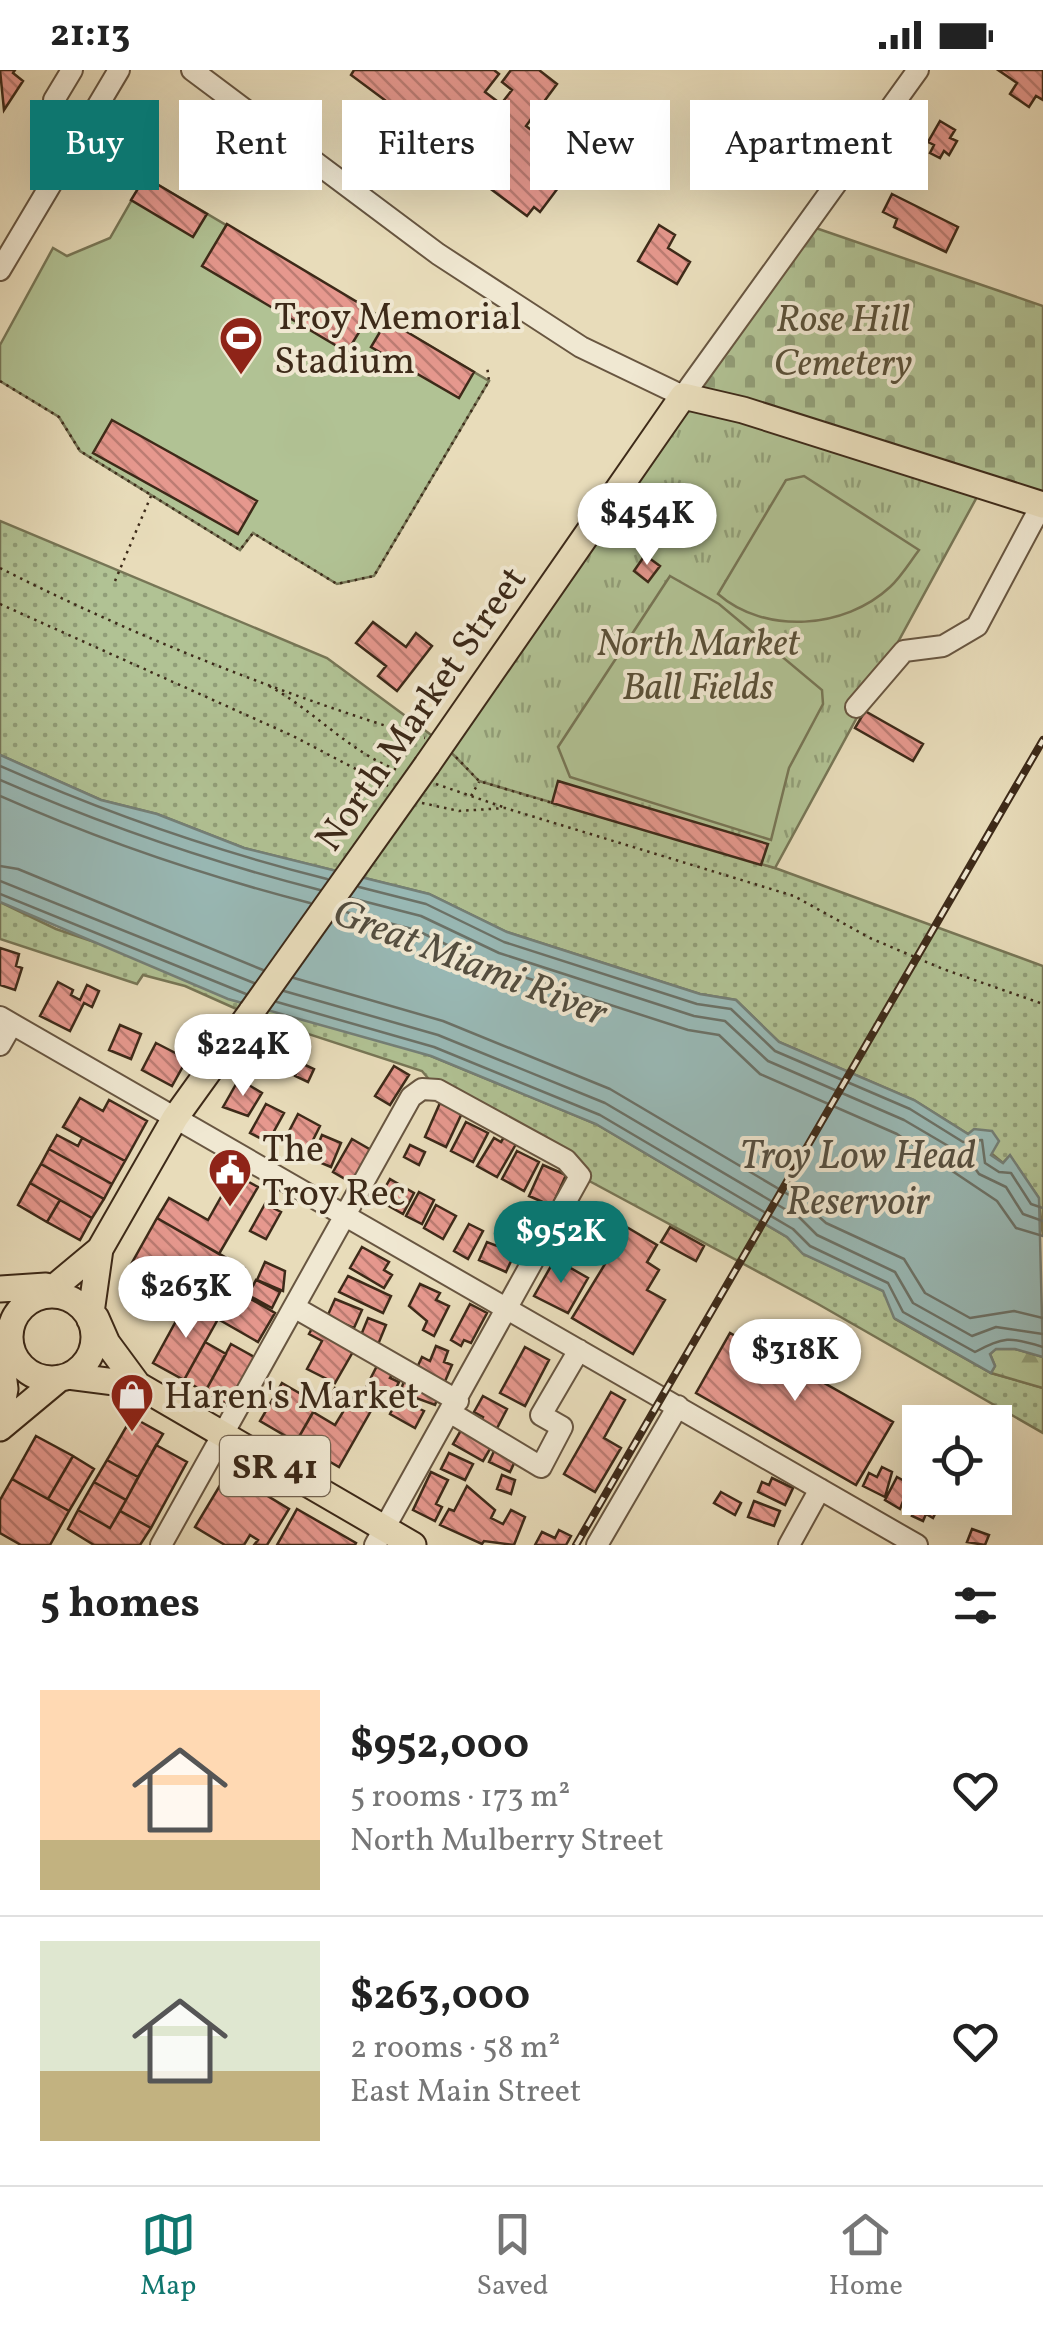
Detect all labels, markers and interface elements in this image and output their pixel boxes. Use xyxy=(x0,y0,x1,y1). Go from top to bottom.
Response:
text: 21:13 xyxy=(50,9,130,62)
chip: Buy xyxy=(30,100,159,190)
chip: Rent xyxy=(179,100,322,190)
chip: Filters xyxy=(342,100,510,190)
chip: New xyxy=(530,100,670,190)
chip: Apartment xyxy=(690,100,928,190)
place label: Troy Memorial Stadium xyxy=(274,293,522,390)
park label: Rose Hill Cemetery xyxy=(774,295,912,392)
sports icon: Troy Memorial Stadium xyxy=(218,315,264,376)
pin: $454K xyxy=(577,483,717,568)
text: $454K xyxy=(600,493,694,537)
street label: North Market Street xyxy=(305,557,541,863)
park label: North Market Ball Fields xyxy=(596,619,800,716)
water label: Great Miami River xyxy=(324,887,616,1043)
pin: $224K xyxy=(173,1014,313,1099)
text: $224K xyxy=(196,1024,290,1068)
place label: The Troy Rec xyxy=(262,1125,406,1222)
water label: Troy Low Head Reservoir xyxy=(740,1130,976,1232)
public building icon: The Troy Rec xyxy=(207,1147,253,1208)
pin: $952K xyxy=(491,1201,631,1286)
text: $952K xyxy=(516,1211,606,1255)
pin: $263K xyxy=(116,1256,256,1341)
text: $263K xyxy=(140,1266,232,1310)
pin: $318K xyxy=(725,1319,865,1404)
text: $318K xyxy=(751,1329,839,1373)
shop icon: Haren's Market xyxy=(109,1372,155,1433)
place label: Haren's Market xyxy=(164,1372,419,1425)
map controls xyxy=(902,1405,1012,1515)
button: locate xyxy=(902,1405,1012,1515)
road number: SR 41 xyxy=(220,1436,330,1496)
text: 5 homes xyxy=(40,1576,200,1635)
icon: filters xyxy=(948,1578,1003,1633)
text: $952,000 xyxy=(350,1717,529,1776)
icon: home xyxy=(120,1730,240,1850)
icon: heart xyxy=(948,1763,1003,1818)
text: 5 rooms · 173 m² xyxy=(350,1776,570,1820)
text: North Mulberry Street xyxy=(350,1820,664,1864)
text: $263,000 xyxy=(350,1968,530,2027)
icon: home xyxy=(120,1981,240,2101)
icon: heart xyxy=(948,2014,1003,2069)
text: 2 rooms · 58 m² xyxy=(350,2027,560,2071)
text: East Main Street xyxy=(350,2071,581,2115)
tab: Map xyxy=(140,2207,196,2306)
tab: Saved xyxy=(476,2207,549,2306)
tab: Home xyxy=(829,2207,903,2306)

